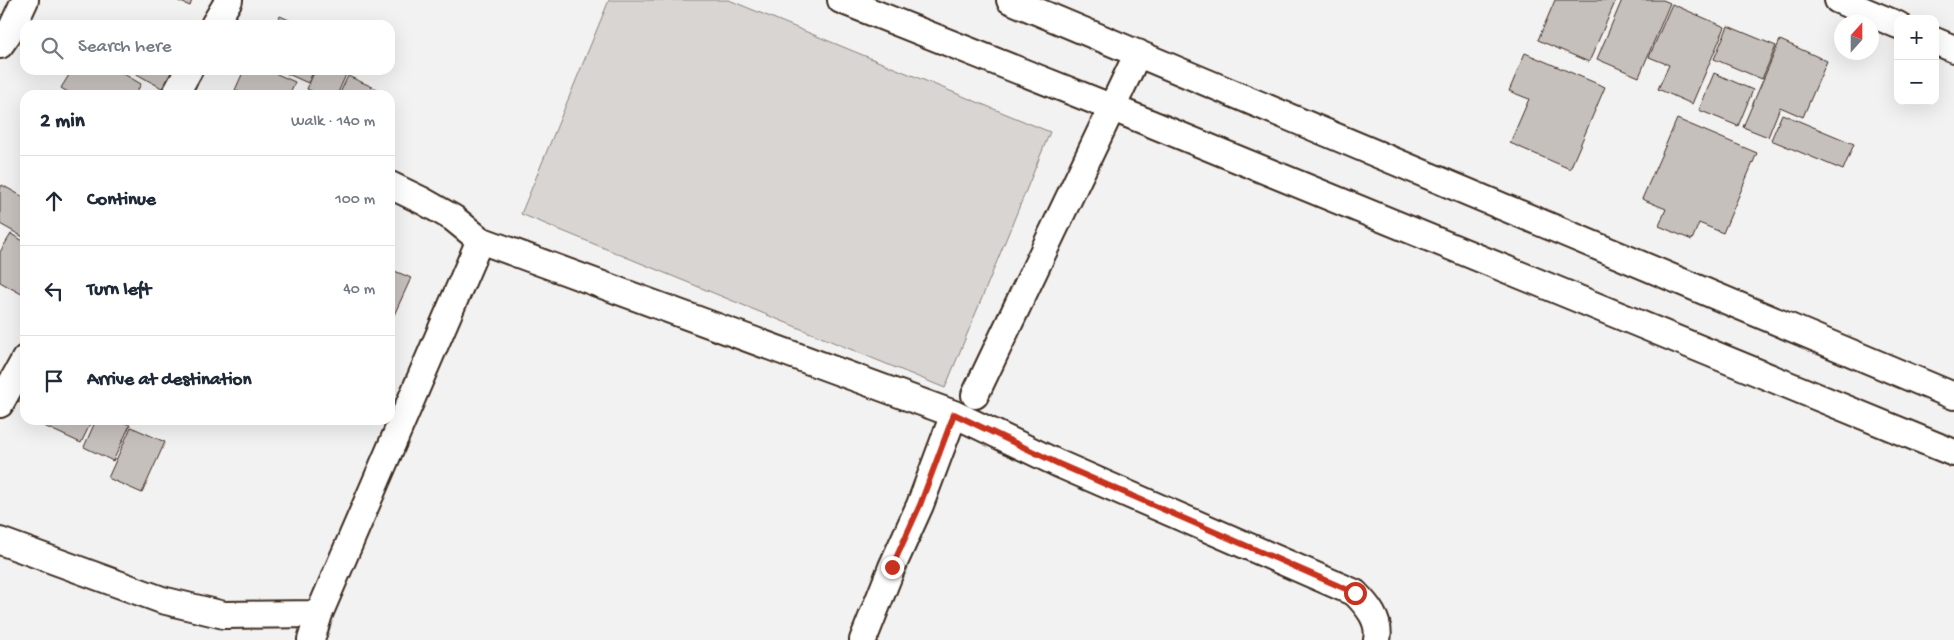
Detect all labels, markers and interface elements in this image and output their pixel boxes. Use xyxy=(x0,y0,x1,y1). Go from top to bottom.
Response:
north arrow xyxy=(1834,15,1879,60)
map controls xyxy=(1894,15,1939,105)
button: + xyxy=(1894,15,1939,60)
search box xyxy=(20,20,395,75)
icon: search xyxy=(38,34,66,62)
text: Search here xyxy=(78,36,172,59)
button: − xyxy=(1894,60,1939,105)
text: 2 min xyxy=(40,110,85,135)
text: Walk · 140 m xyxy=(291,113,375,132)
icon: ahead xyxy=(40,187,68,215)
text: Continue xyxy=(87,189,156,212)
text: 100 m xyxy=(335,191,375,210)
icon: left xyxy=(40,277,68,305)
text: Turn left xyxy=(87,279,151,302)
text: 40 m xyxy=(343,281,375,300)
icon: arrive xyxy=(40,367,68,395)
text: Arrive at destination xyxy=(87,369,251,392)
route end xyxy=(881,556,904,579)
route start xyxy=(1344,582,1367,605)

